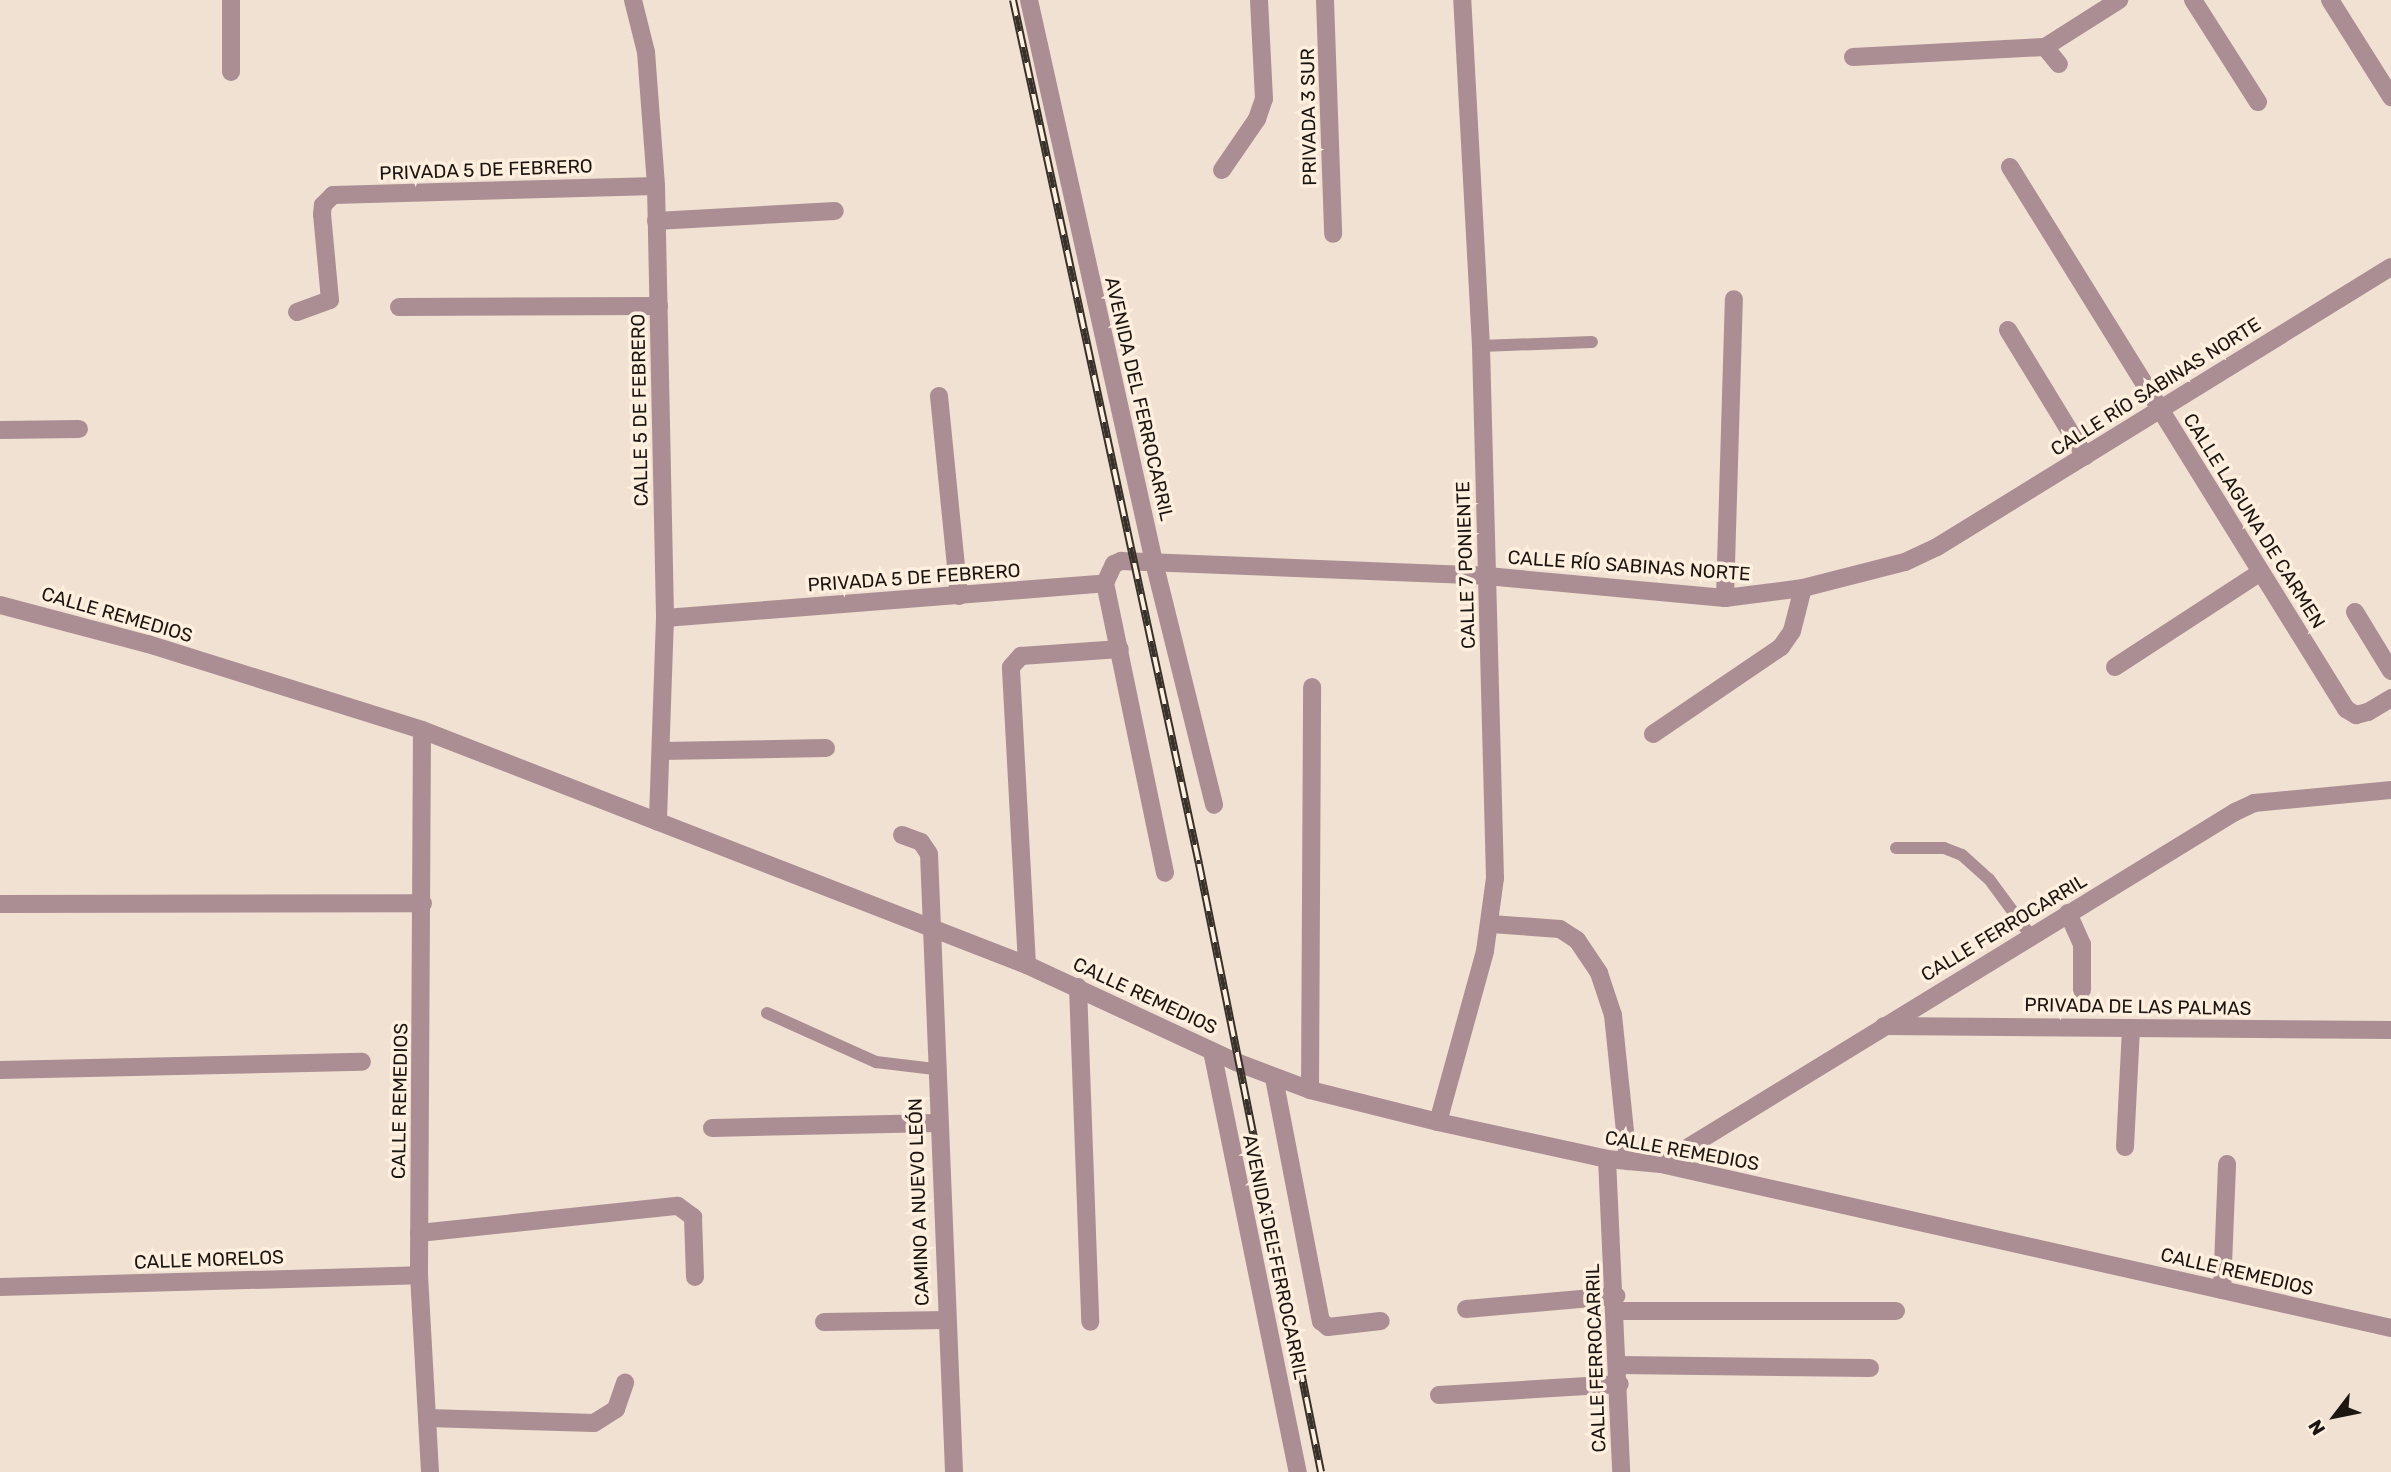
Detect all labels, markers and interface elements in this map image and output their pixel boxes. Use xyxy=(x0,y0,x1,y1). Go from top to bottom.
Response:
street label: PRIVADA 3 SUR xyxy=(1296,48,1322,186)
street label: PRIVADA 5 DE FEBRERO xyxy=(379,155,593,185)
street label: AVENIDA DEL FERROCARRIL xyxy=(1100,274,1178,524)
street label: CALLE RÍO SABINAS NORTE xyxy=(2047,313,2265,461)
street label: CALLE 5 DE FEBRERO xyxy=(627,314,653,506)
street label: CALLE LAGUNA DE CARMEN xyxy=(2178,409,2330,633)
street label: CALLE 7 PONIENTE xyxy=(1452,481,1480,649)
street label: CALLE RÍO SABINAS NORTE xyxy=(1507,546,1751,586)
street label: PRIVADA 5 DE FEBRERO xyxy=(806,559,1022,597)
street label: CALLE REMEDIOS xyxy=(39,582,195,648)
street label: CALLE FERROCARRIL xyxy=(1917,870,2091,986)
street label: CALLE REMEDIOS xyxy=(1069,953,1221,1039)
street label: PRIVADA DE LAS PALMAS xyxy=(2024,994,2252,1020)
street label: CALLE REMEDIOS xyxy=(387,1023,413,1179)
street label: CAMINO A NUEVO LEÓN xyxy=(904,1097,934,1307)
street label: CALLE REMEDIOS xyxy=(1603,1126,1761,1176)
street label: AVENIDA DEL FERROCARRIL xyxy=(1238,1132,1312,1382)
street label: CALLE REMEDIOS xyxy=(2158,1243,2316,1301)
street label: CALLE MORELOS xyxy=(134,1246,284,1274)
street label: CALLE FERROCARRIL xyxy=(1581,1263,1611,1453)
north arrow xyxy=(2300,1381,2370,1451)
text: N xyxy=(2303,1416,2330,1439)

